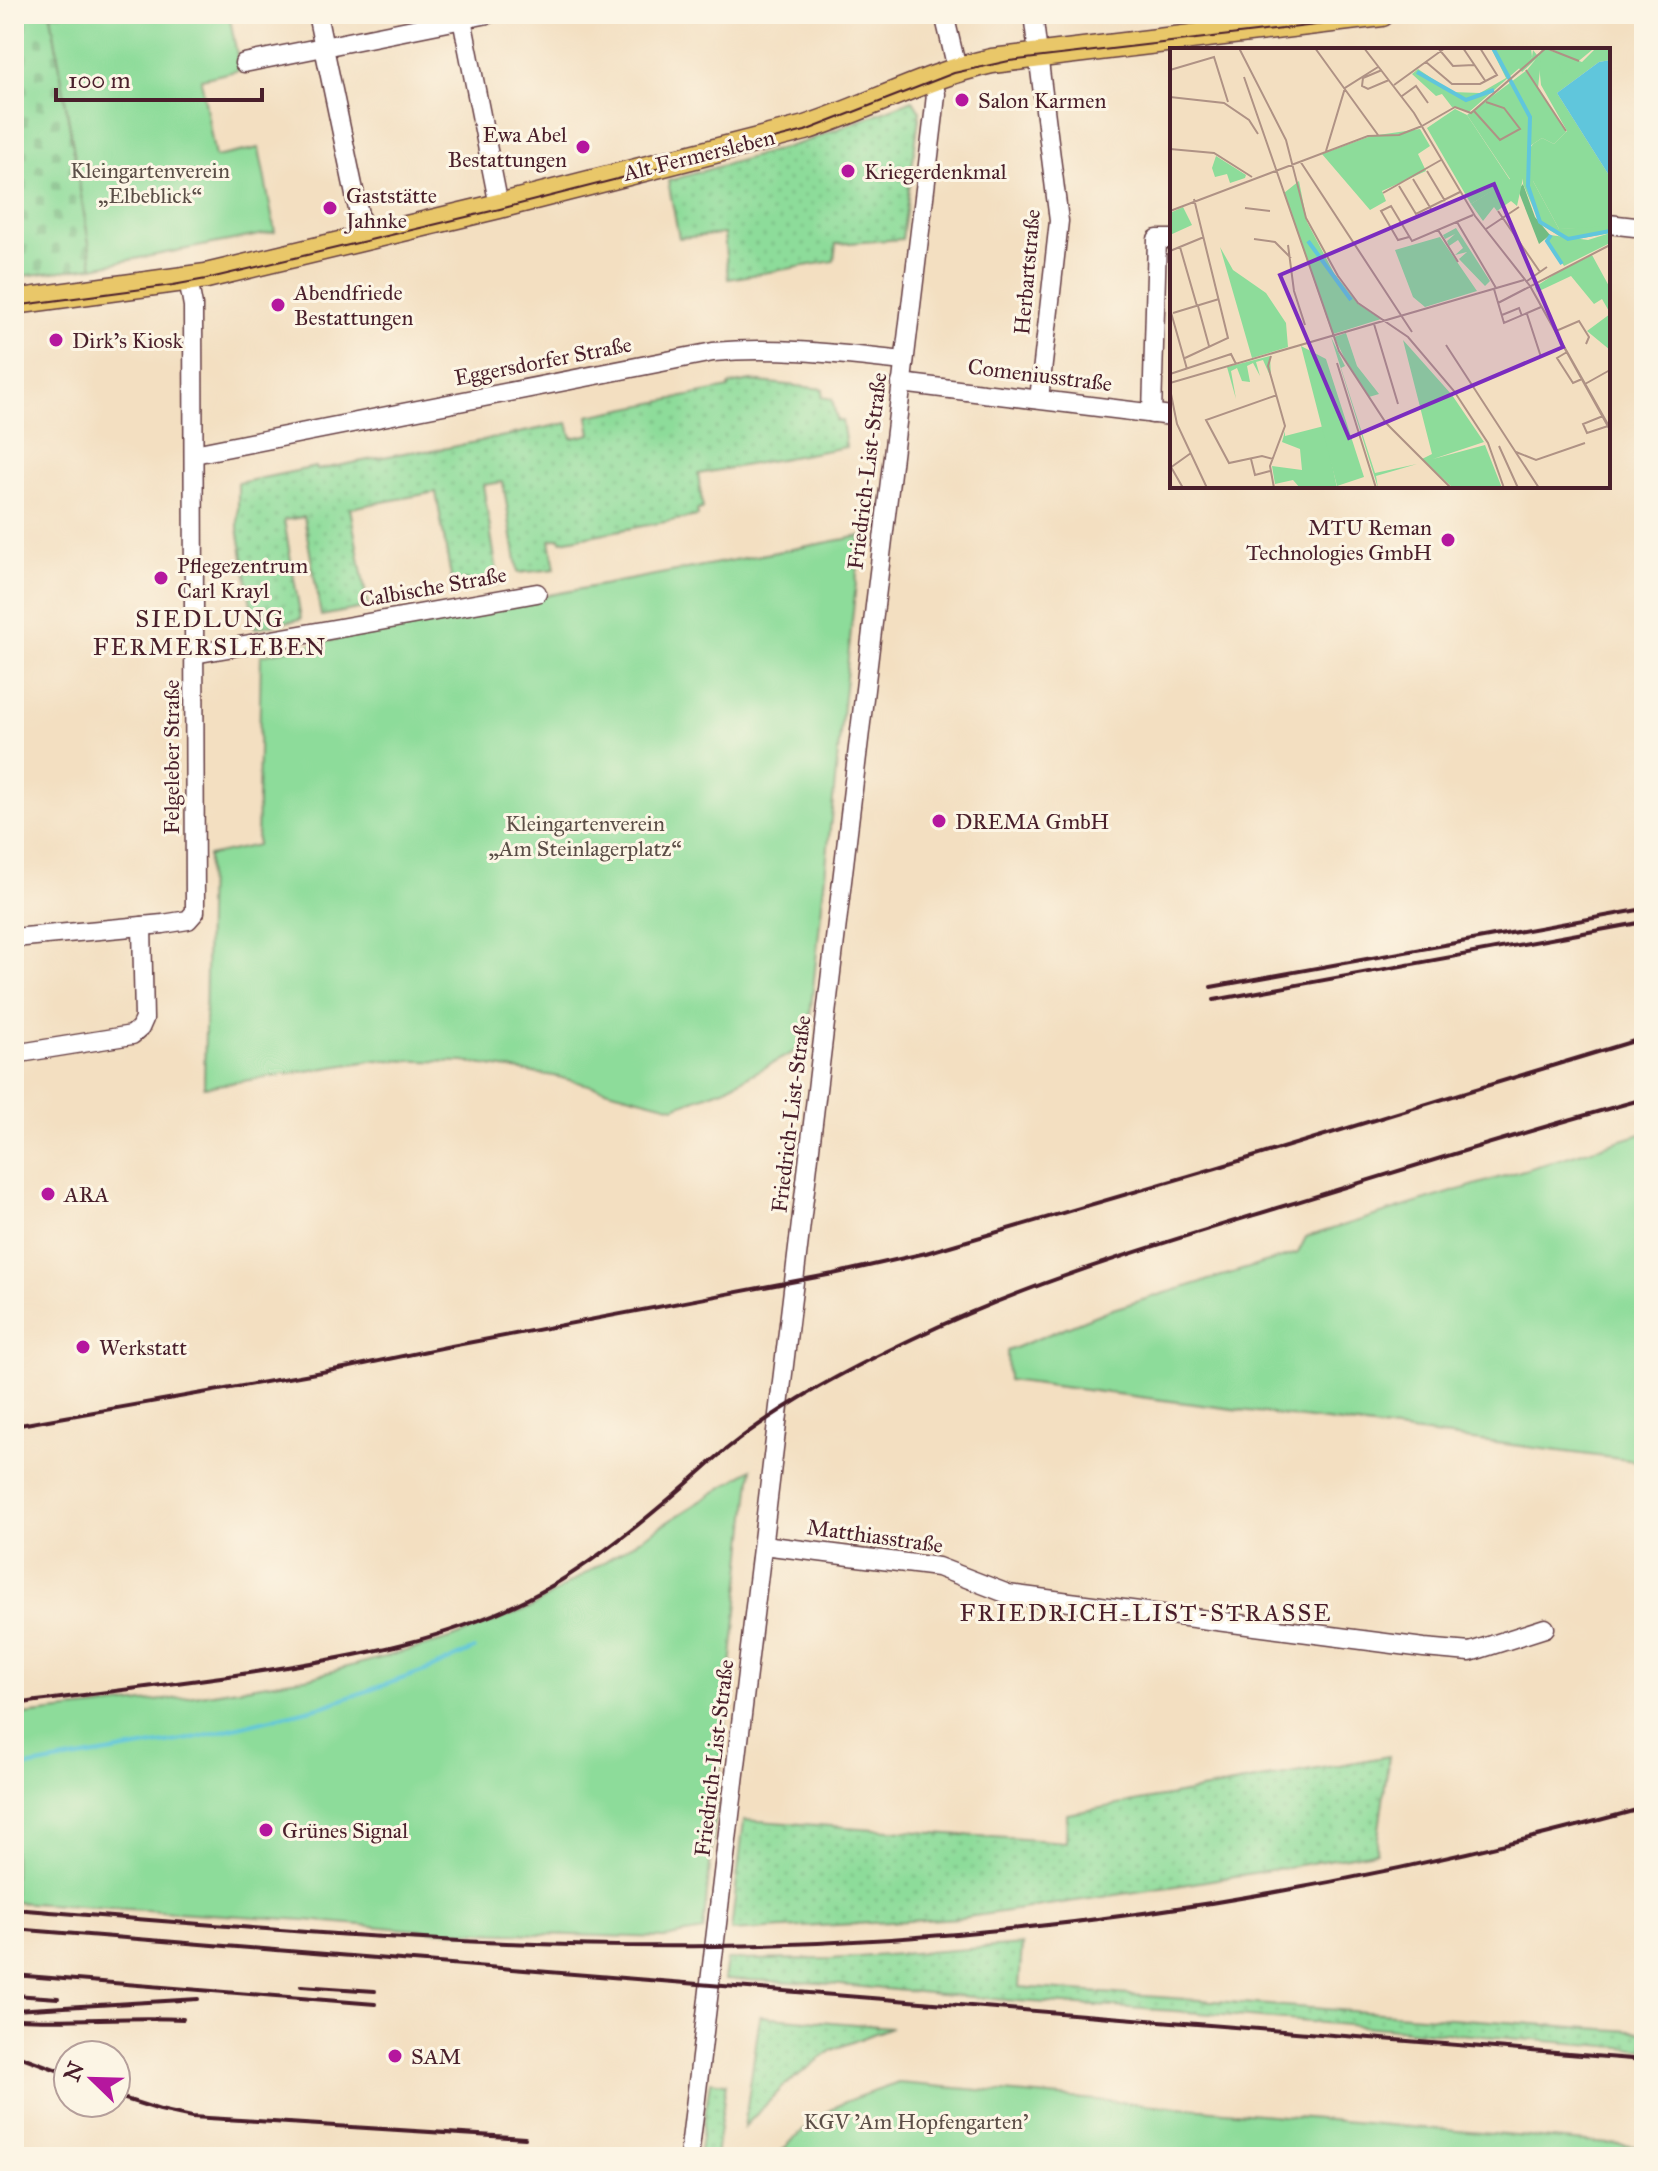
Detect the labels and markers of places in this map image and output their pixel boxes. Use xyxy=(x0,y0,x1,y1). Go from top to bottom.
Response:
place label: Salon Karmen xyxy=(978,87,1106,114)
marker: Salon Karmen xyxy=(953,91,971,109)
place label: Ewa Abel Bestattungen xyxy=(448,121,567,173)
marker: Ewa Abel Bestattungen xyxy=(574,138,592,156)
place label: Kriegerdenkmal xyxy=(864,158,1007,185)
marker: Kriegerdenkmal xyxy=(839,162,857,180)
place label: Gaststätte Jahnke xyxy=(344,182,437,234)
marker: Gaststätte Jahnke xyxy=(321,199,339,217)
place label: Abendfriede Bestattungen xyxy=(293,279,413,331)
marker: Abendfriede Bestattungen xyxy=(269,296,287,314)
place label: Dirk's Kiosk xyxy=(72,327,184,354)
marker: Dirk's Kiosk xyxy=(47,331,65,349)
place label: MTU Reman Technologies GmbH xyxy=(1246,514,1432,566)
marker: MTU Reman Technologies GmbH xyxy=(1439,531,1457,549)
place label: Pflegezentrum Carl Krayl xyxy=(177,552,309,604)
marker: Pflegezentrum Carl Krayl xyxy=(152,569,170,587)
place label: DREMA GmbH xyxy=(955,808,1109,835)
marker: DREMA GmbH xyxy=(930,812,948,830)
place label: ARA xyxy=(63,1181,109,1208)
marker: ARA xyxy=(39,1185,57,1203)
place label: Werkstatt xyxy=(99,1334,187,1361)
marker: Werkstatt xyxy=(74,1338,92,1356)
place label: Grünes Signal xyxy=(282,1817,408,1844)
marker: Grünes Signal xyxy=(257,1821,275,1839)
place label: SAM xyxy=(411,2043,461,2070)
marker: SAM xyxy=(386,2047,404,2065)

